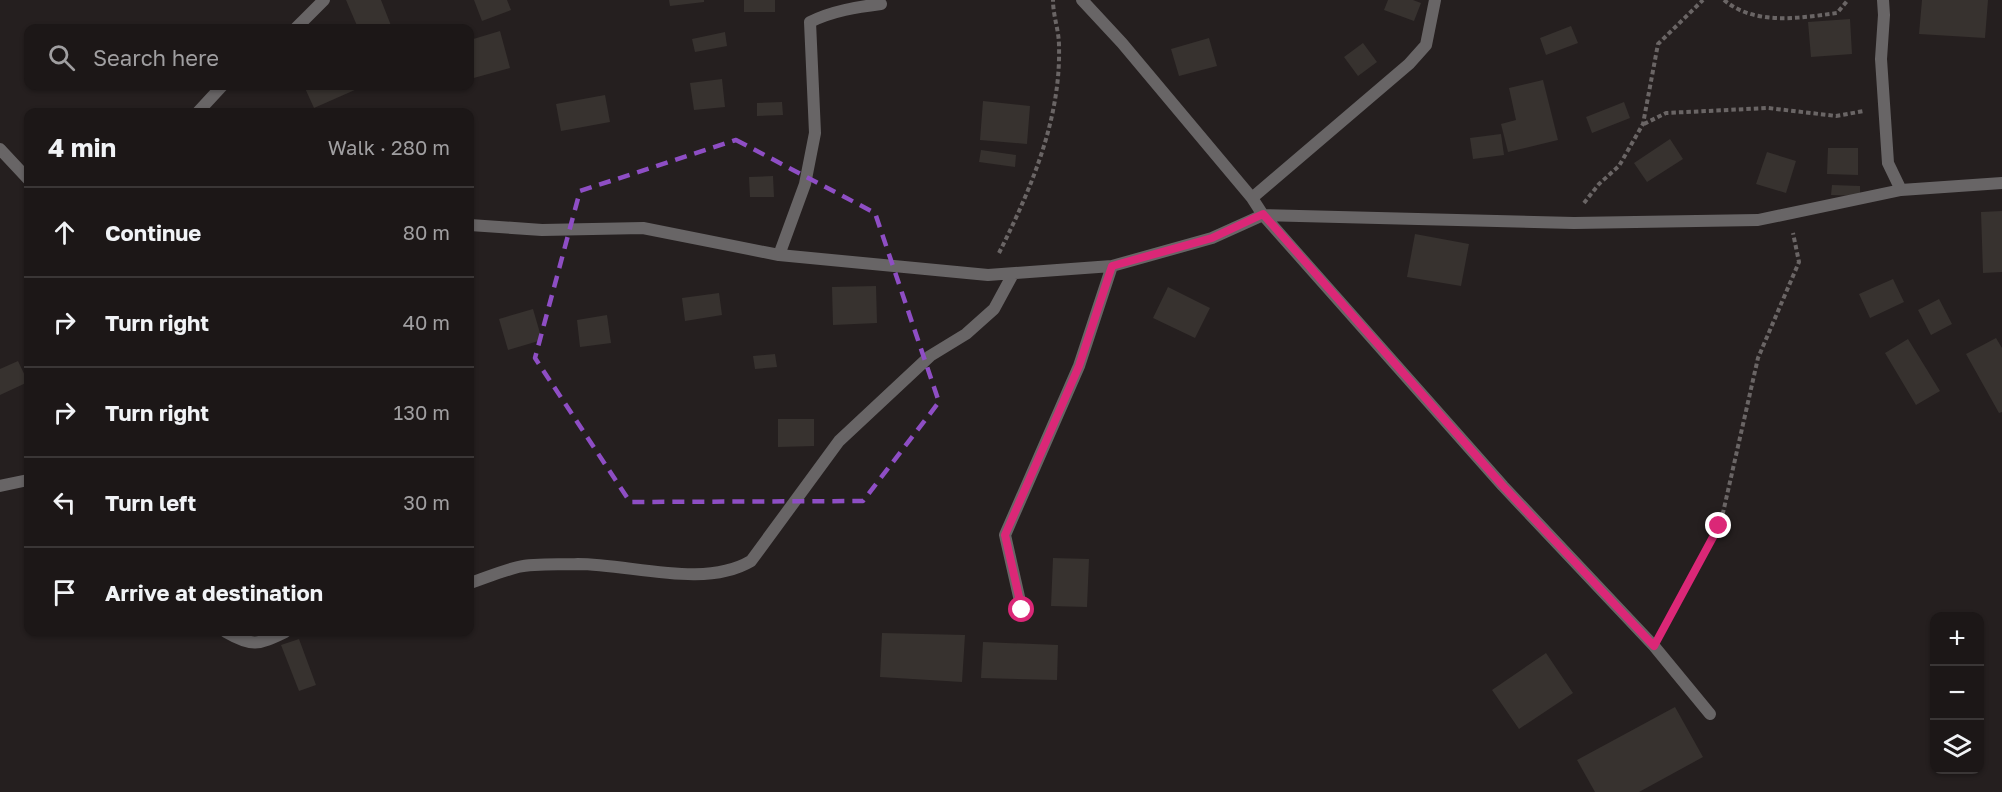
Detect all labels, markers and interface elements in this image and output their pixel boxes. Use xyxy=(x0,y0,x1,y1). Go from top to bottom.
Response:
search box xyxy=(24,24,474,90)
icon: search xyxy=(45,41,78,74)
text: Search here xyxy=(93,44,219,71)
text: 4 min xyxy=(48,132,116,163)
text: Walk · 280 m xyxy=(328,135,450,159)
icon: ahead xyxy=(48,216,81,249)
text: Continue xyxy=(105,219,201,246)
text: 80 m xyxy=(403,220,450,244)
icon: right xyxy=(48,306,81,339)
text: Turn right xyxy=(105,309,209,336)
text: 40 m xyxy=(403,310,450,334)
icon: right xyxy=(48,396,81,429)
text: Turn right xyxy=(105,399,209,426)
text: 130 m xyxy=(394,400,450,424)
icon: left xyxy=(48,486,81,519)
text: Turn left xyxy=(105,489,196,516)
text: 30 m xyxy=(403,490,450,514)
route end xyxy=(1705,512,1731,538)
icon: arrive xyxy=(48,576,81,609)
text: Arrive at destination xyxy=(105,579,323,606)
route start xyxy=(1008,596,1034,622)
map controls xyxy=(1930,612,1984,774)
button: + xyxy=(1930,612,1984,666)
button: − xyxy=(1930,666,1984,720)
button: layers xyxy=(1930,720,1984,774)

